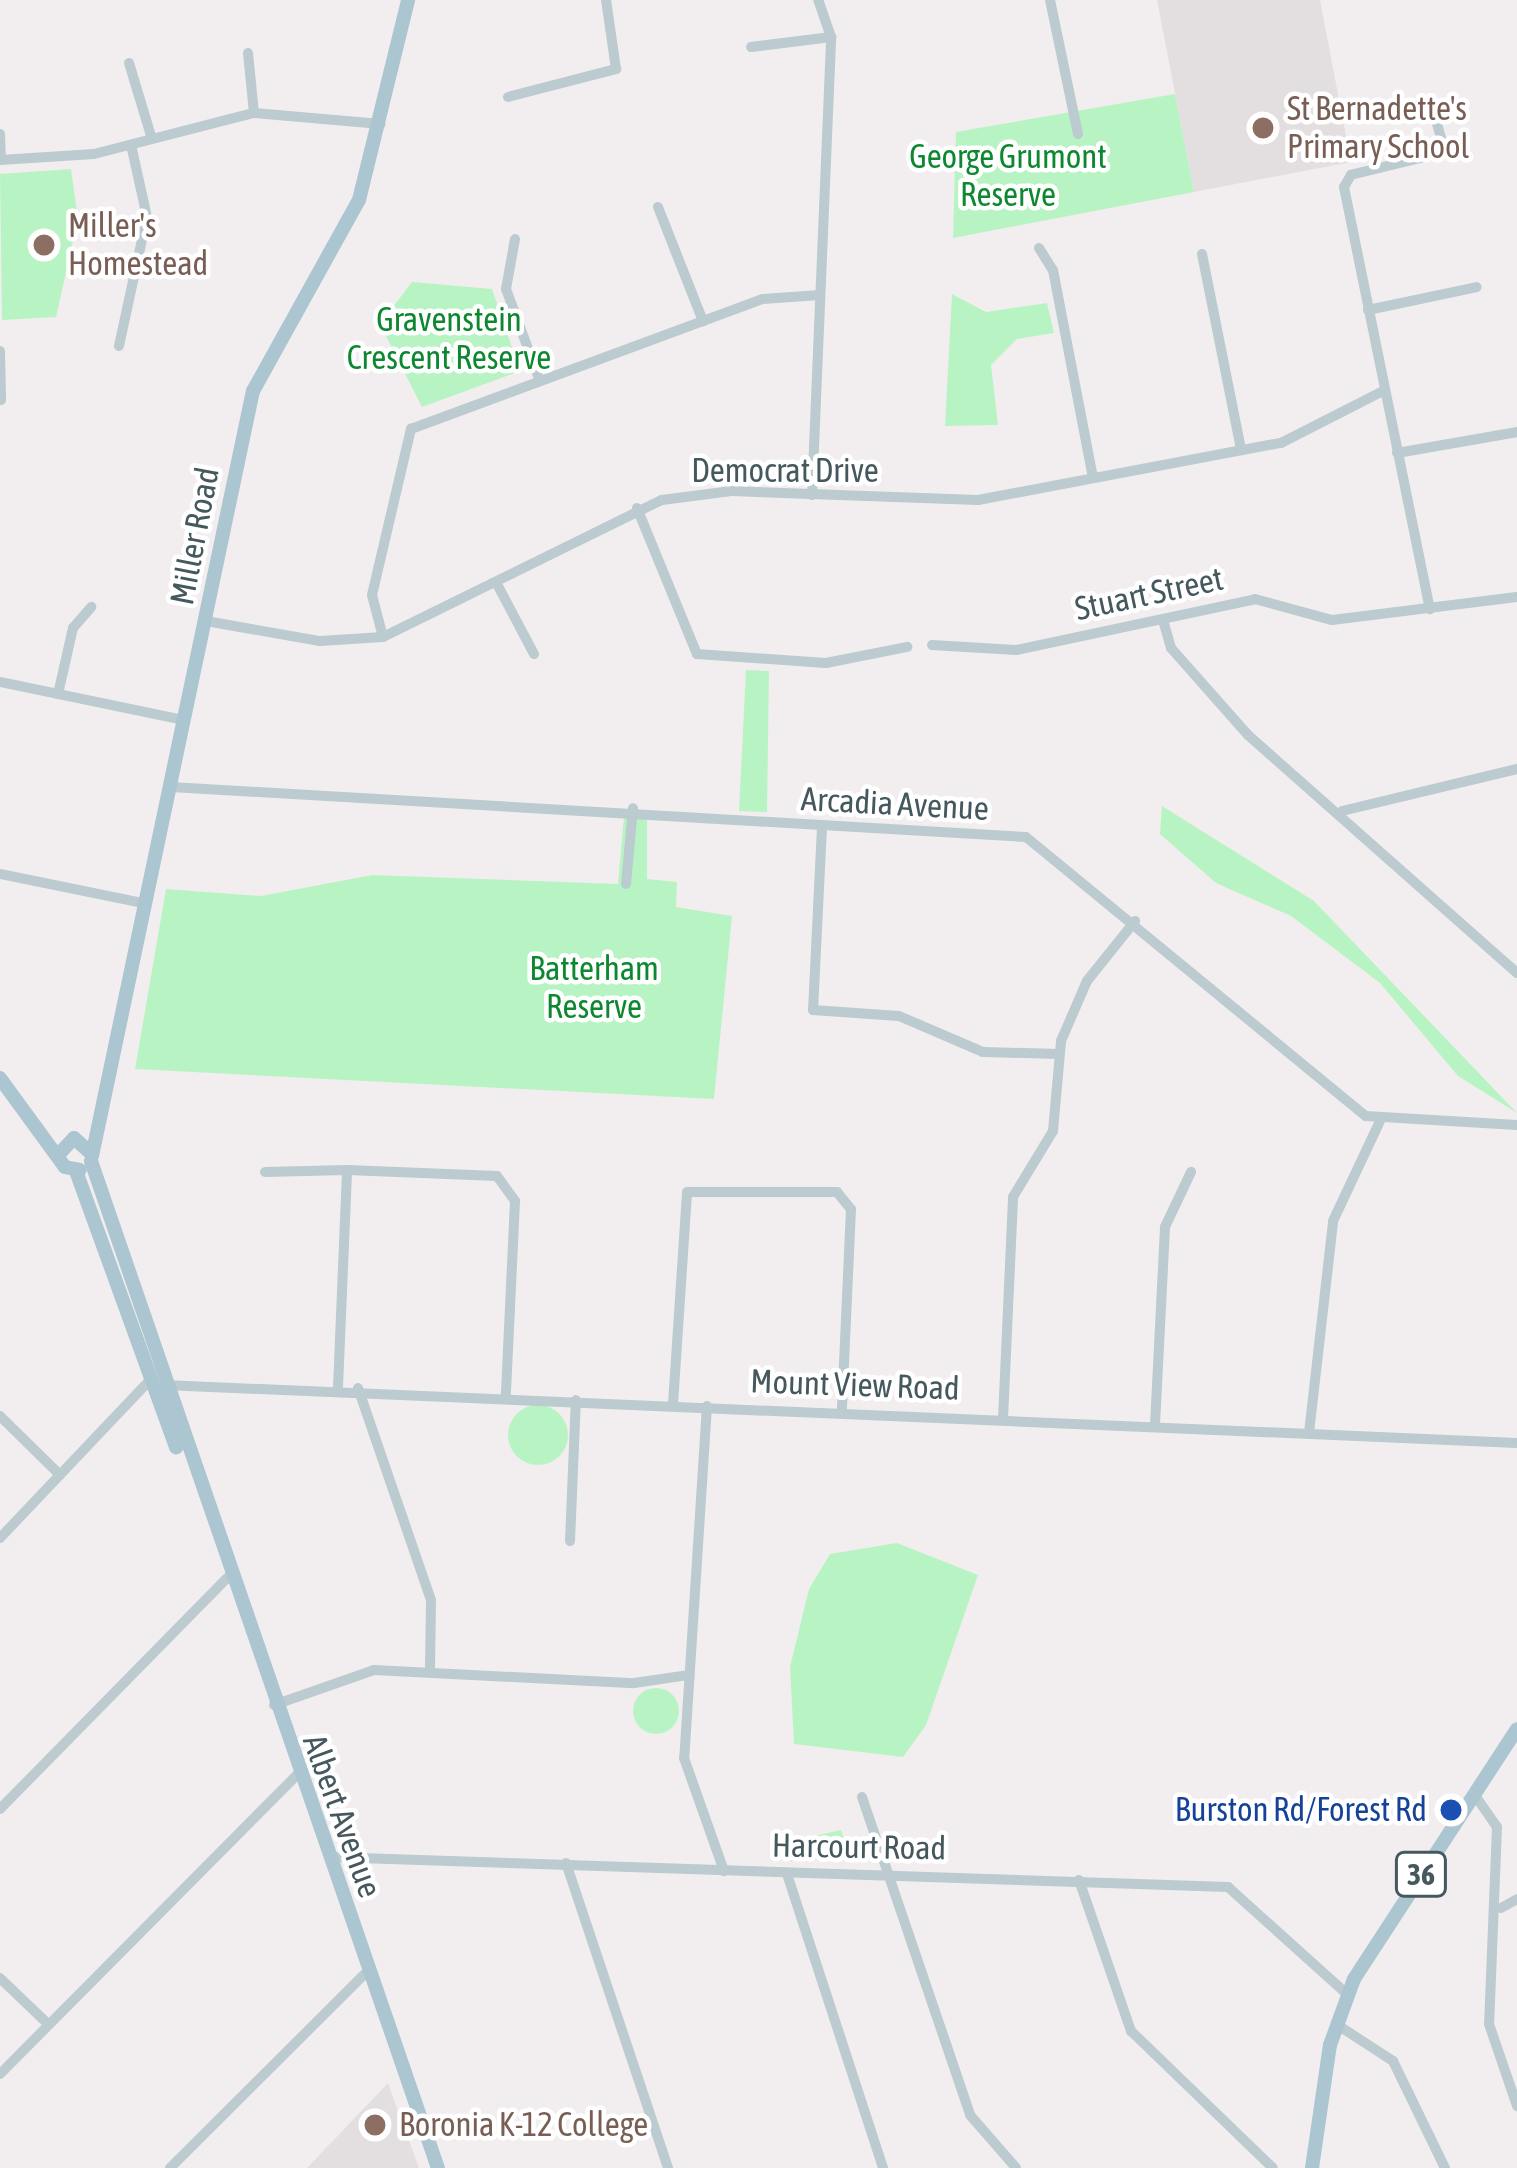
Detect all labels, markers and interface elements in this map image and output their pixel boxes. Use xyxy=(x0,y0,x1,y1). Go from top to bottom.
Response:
place label: St Bernadette's Primary School xyxy=(1287,89,1469,167)
marker: St Bernadette's Primary School xyxy=(1250,115,1276,141)
park label: George Grumont Reserve xyxy=(909,137,1107,215)
place label: Miller's Homestead xyxy=(68,206,208,284)
marker: Miller's Homestead xyxy=(31,232,57,258)
park label: Gravenstein Crescent Reserve xyxy=(347,300,551,378)
street label: Democrat Drive xyxy=(691,451,879,491)
street label: Miller Road xyxy=(162,464,228,608)
street label: Stuart Street xyxy=(1071,559,1227,629)
street label: Arcadia Avenue xyxy=(800,779,990,829)
park label: Batterham Reserve xyxy=(529,949,659,1027)
street label: Mount View Road xyxy=(750,1362,960,1408)
street label: Albert Avenue xyxy=(294,1729,390,1903)
place label: Burston Rd/Forest Rd xyxy=(1175,1790,1427,1830)
marker: Burston Rd/Forest Rd xyxy=(1438,1797,1464,1823)
street label: Harcourt Road xyxy=(771,1826,947,1868)
road number: 36 xyxy=(1394,1850,1448,1898)
place label: Boronia K-12 College xyxy=(399,2105,648,2145)
marker: Boronia K-12 College xyxy=(362,2112,388,2138)

